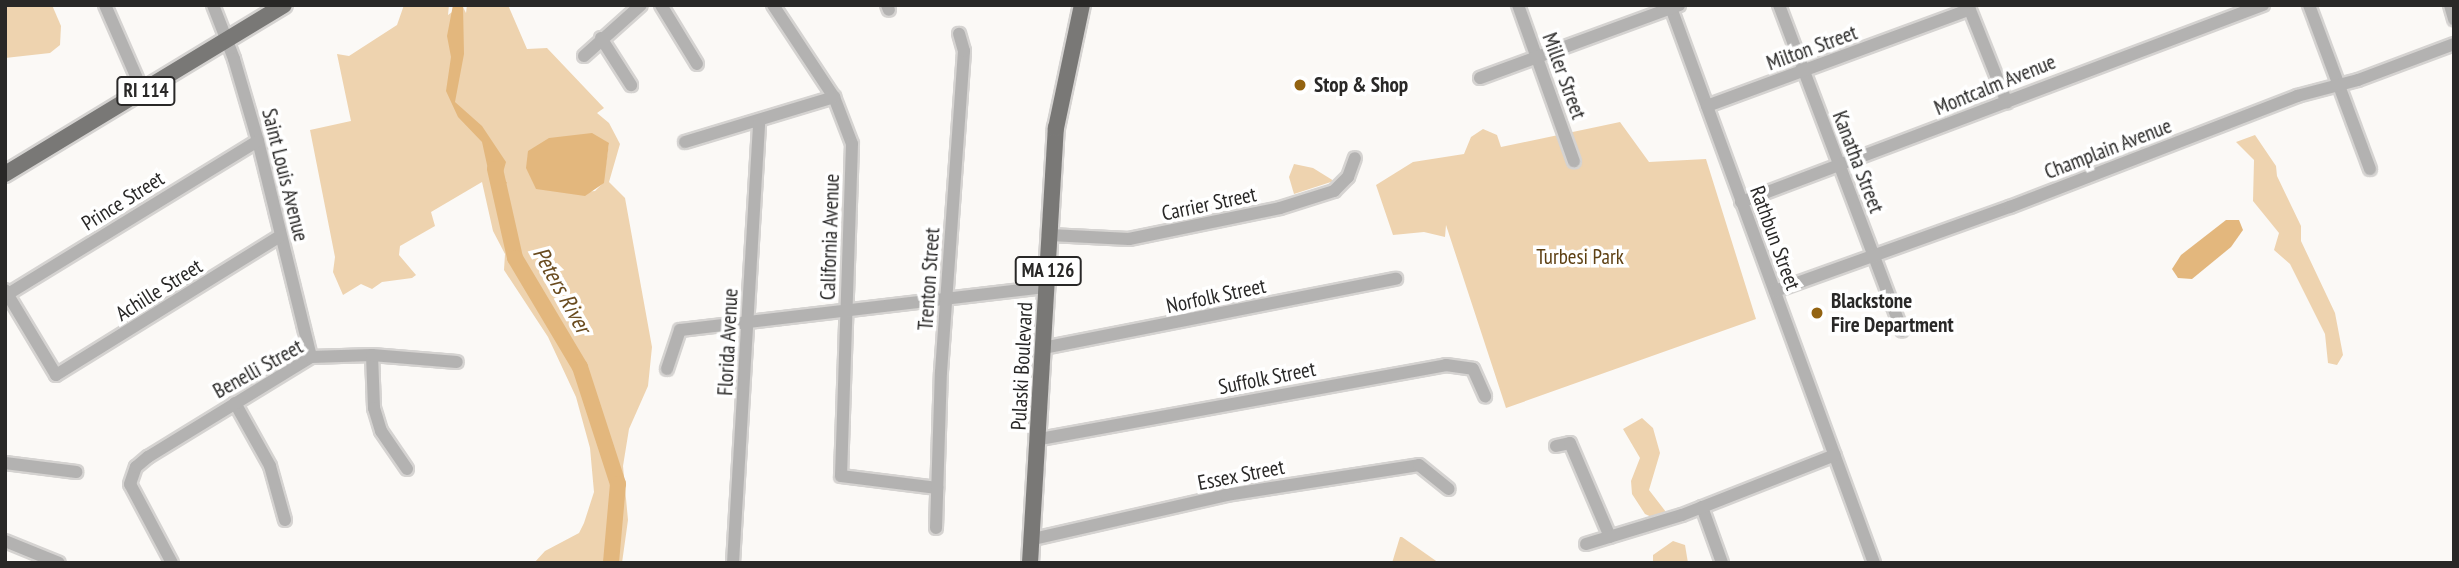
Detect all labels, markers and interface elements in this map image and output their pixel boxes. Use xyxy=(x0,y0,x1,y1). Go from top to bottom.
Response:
street label: Milton Street xyxy=(1763,20,1861,76)
street label: Miller Street xyxy=(1537,29,1591,123)
street label: Montcalm Avenue xyxy=(1930,49,2060,121)
place label: Stop & Shop xyxy=(1314,72,1408,98)
road number: RI 114 xyxy=(116,76,176,106)
marker: Stop & Shop xyxy=(1292,77,1308,93)
street label: Saint Louis Avenue xyxy=(256,106,314,244)
street label: Kanatha Street xyxy=(1827,107,1889,217)
street label: Champlain Avenue xyxy=(2041,113,2175,185)
street label: Prince Street xyxy=(77,166,169,236)
street label: California Avenue xyxy=(815,173,845,301)
street label: Carrier Street xyxy=(1159,182,1259,226)
street label: Rathbun Street xyxy=(1745,183,1805,293)
street label: Trenton Street xyxy=(913,227,945,331)
water label: Peters River xyxy=(527,242,597,338)
park label: Turbesi Park xyxy=(1536,244,1624,270)
street label: Achille Street xyxy=(111,254,207,326)
road number: MA 126 xyxy=(1013,256,1083,286)
street label: Norfolk Street xyxy=(1164,273,1268,319)
street label: Florida Avenue xyxy=(713,287,743,397)
place label: Blackstone Fire Department xyxy=(1831,288,1953,338)
street label: Pulaski Boulevard xyxy=(1006,301,1038,431)
marker: Blackstone Fire Department xyxy=(1809,305,1825,321)
street label: Benelli Street xyxy=(209,334,307,404)
street label: Suffolk Street xyxy=(1216,356,1318,400)
street label: Essex Street xyxy=(1195,454,1287,496)

